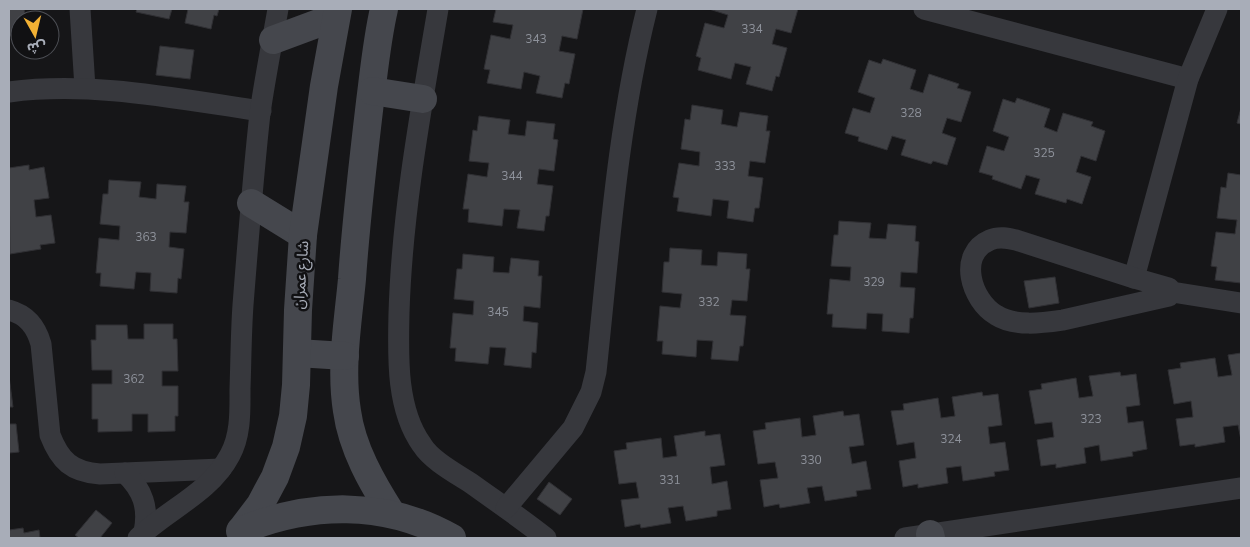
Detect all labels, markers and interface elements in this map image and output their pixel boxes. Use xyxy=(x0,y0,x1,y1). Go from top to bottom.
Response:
north arrow xyxy=(10,10,60,60)
house number: 334 xyxy=(741,21,763,37)
house number: 343 xyxy=(525,31,547,47)
text: ش xyxy=(26,37,48,58)
house number: 328 xyxy=(900,105,922,121)
house number: 325 xyxy=(1033,145,1055,161)
house number: 333 xyxy=(714,158,736,174)
house number: 344 xyxy=(501,168,523,184)
house number: 363 xyxy=(135,229,157,245)
street label: شارع عمران xyxy=(289,240,315,310)
house number: 329 xyxy=(863,274,885,290)
house number: 332 xyxy=(698,294,720,310)
house number: 345 xyxy=(487,304,509,320)
house number: 362 xyxy=(123,371,145,387)
house number: 323 xyxy=(1080,411,1102,427)
house number: 324 xyxy=(940,431,962,447)
house number: 330 xyxy=(800,452,822,468)
house number: 331 xyxy=(659,472,681,488)

